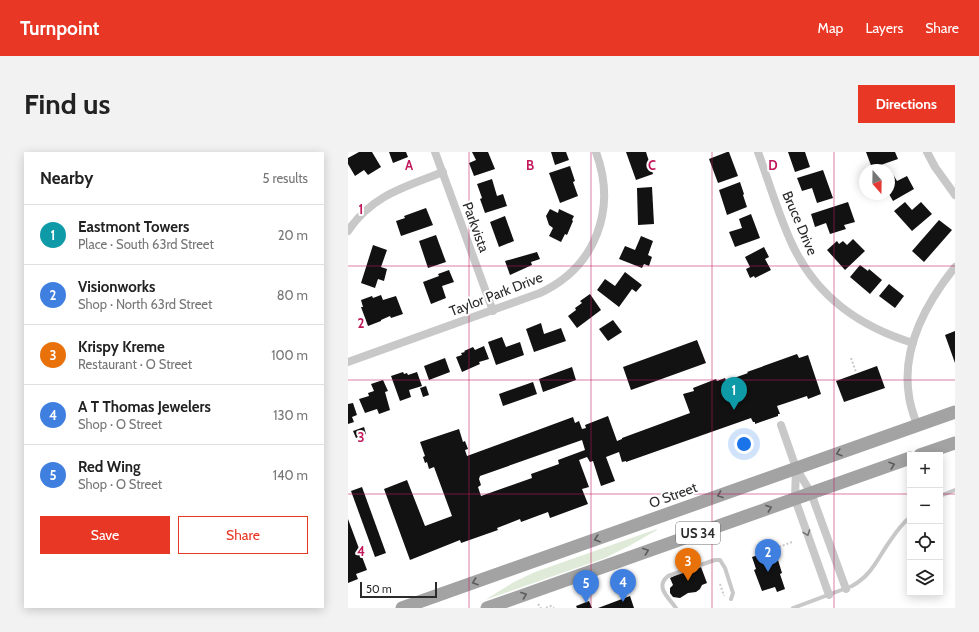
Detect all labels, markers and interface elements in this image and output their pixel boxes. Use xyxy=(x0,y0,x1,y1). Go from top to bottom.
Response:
text: Turnpoint xyxy=(20,17,99,40)
text: Map xyxy=(818,19,843,37)
text: Layers xyxy=(865,19,903,37)
text: Share xyxy=(925,19,959,37)
button: Directions xyxy=(858,85,955,123)
text: Find us xyxy=(24,87,110,121)
text: A xyxy=(405,157,414,173)
text: B xyxy=(526,157,534,173)
text: C xyxy=(648,157,656,173)
text: D xyxy=(768,157,778,173)
north arrow xyxy=(859,164,895,200)
text: Nearby xyxy=(40,168,93,188)
text: 5 results xyxy=(262,170,308,186)
street label: Bruce Drive xyxy=(778,188,822,258)
street label: Parkvista xyxy=(459,199,493,255)
text: 1 xyxy=(359,201,363,217)
text: Eastmont Towers xyxy=(78,218,189,236)
text: 1 xyxy=(51,227,55,243)
text: 20 m xyxy=(278,227,308,243)
text: Place · South 63rd Street xyxy=(78,236,214,252)
street label: Taylor Park Drive xyxy=(447,268,545,320)
text: Visionworks xyxy=(78,278,155,296)
text: 2 xyxy=(50,287,56,303)
text: 80 m xyxy=(277,287,308,303)
text: Shop · North 63rd Street xyxy=(78,296,212,312)
text: 2 xyxy=(358,315,365,331)
text: Krispy Kreme xyxy=(78,338,165,356)
text: 3 xyxy=(49,347,57,363)
text: 100 m xyxy=(271,347,308,363)
text: Restaurant · O Street xyxy=(78,356,192,372)
pin: 1 xyxy=(721,377,747,410)
text: A T Thomas Jewelers xyxy=(78,398,211,416)
text: 4 xyxy=(49,407,57,423)
text: 130 m xyxy=(273,407,308,423)
text: Shop · O Street xyxy=(78,416,162,432)
text: 3 xyxy=(357,429,365,445)
your location xyxy=(734,434,754,454)
one-way arrow xyxy=(836,448,843,457)
map controls xyxy=(907,452,943,596)
button: + xyxy=(907,452,943,488)
text: Red Wing xyxy=(78,458,141,476)
one-way arrow xyxy=(888,461,895,470)
text: 5 xyxy=(50,467,56,483)
text: 140 m xyxy=(273,467,308,483)
text: Shop · O Street xyxy=(78,476,162,492)
street label: O Street xyxy=(646,478,700,512)
button: − xyxy=(907,488,943,524)
one-way arrow xyxy=(716,491,723,499)
one-way arrow xyxy=(765,504,772,512)
button: Save xyxy=(40,516,170,554)
button: Share xyxy=(178,516,308,554)
road number: US 34 xyxy=(676,522,720,544)
button: locate xyxy=(907,524,943,560)
one-way arrow xyxy=(802,529,811,536)
one-way arrow xyxy=(594,534,601,543)
pin: 2 xyxy=(755,539,781,572)
text: 4 xyxy=(357,543,365,559)
one-way arrow xyxy=(643,548,650,556)
pin: 3 xyxy=(675,548,701,581)
button: layers xyxy=(907,560,943,596)
pin: 4 xyxy=(610,569,636,602)
pin: 5 xyxy=(573,570,599,603)
one-way arrow xyxy=(471,578,478,586)
scale bar xyxy=(360,580,437,599)
text: 50 m xyxy=(366,582,392,596)
one-way arrow xyxy=(520,591,527,600)

